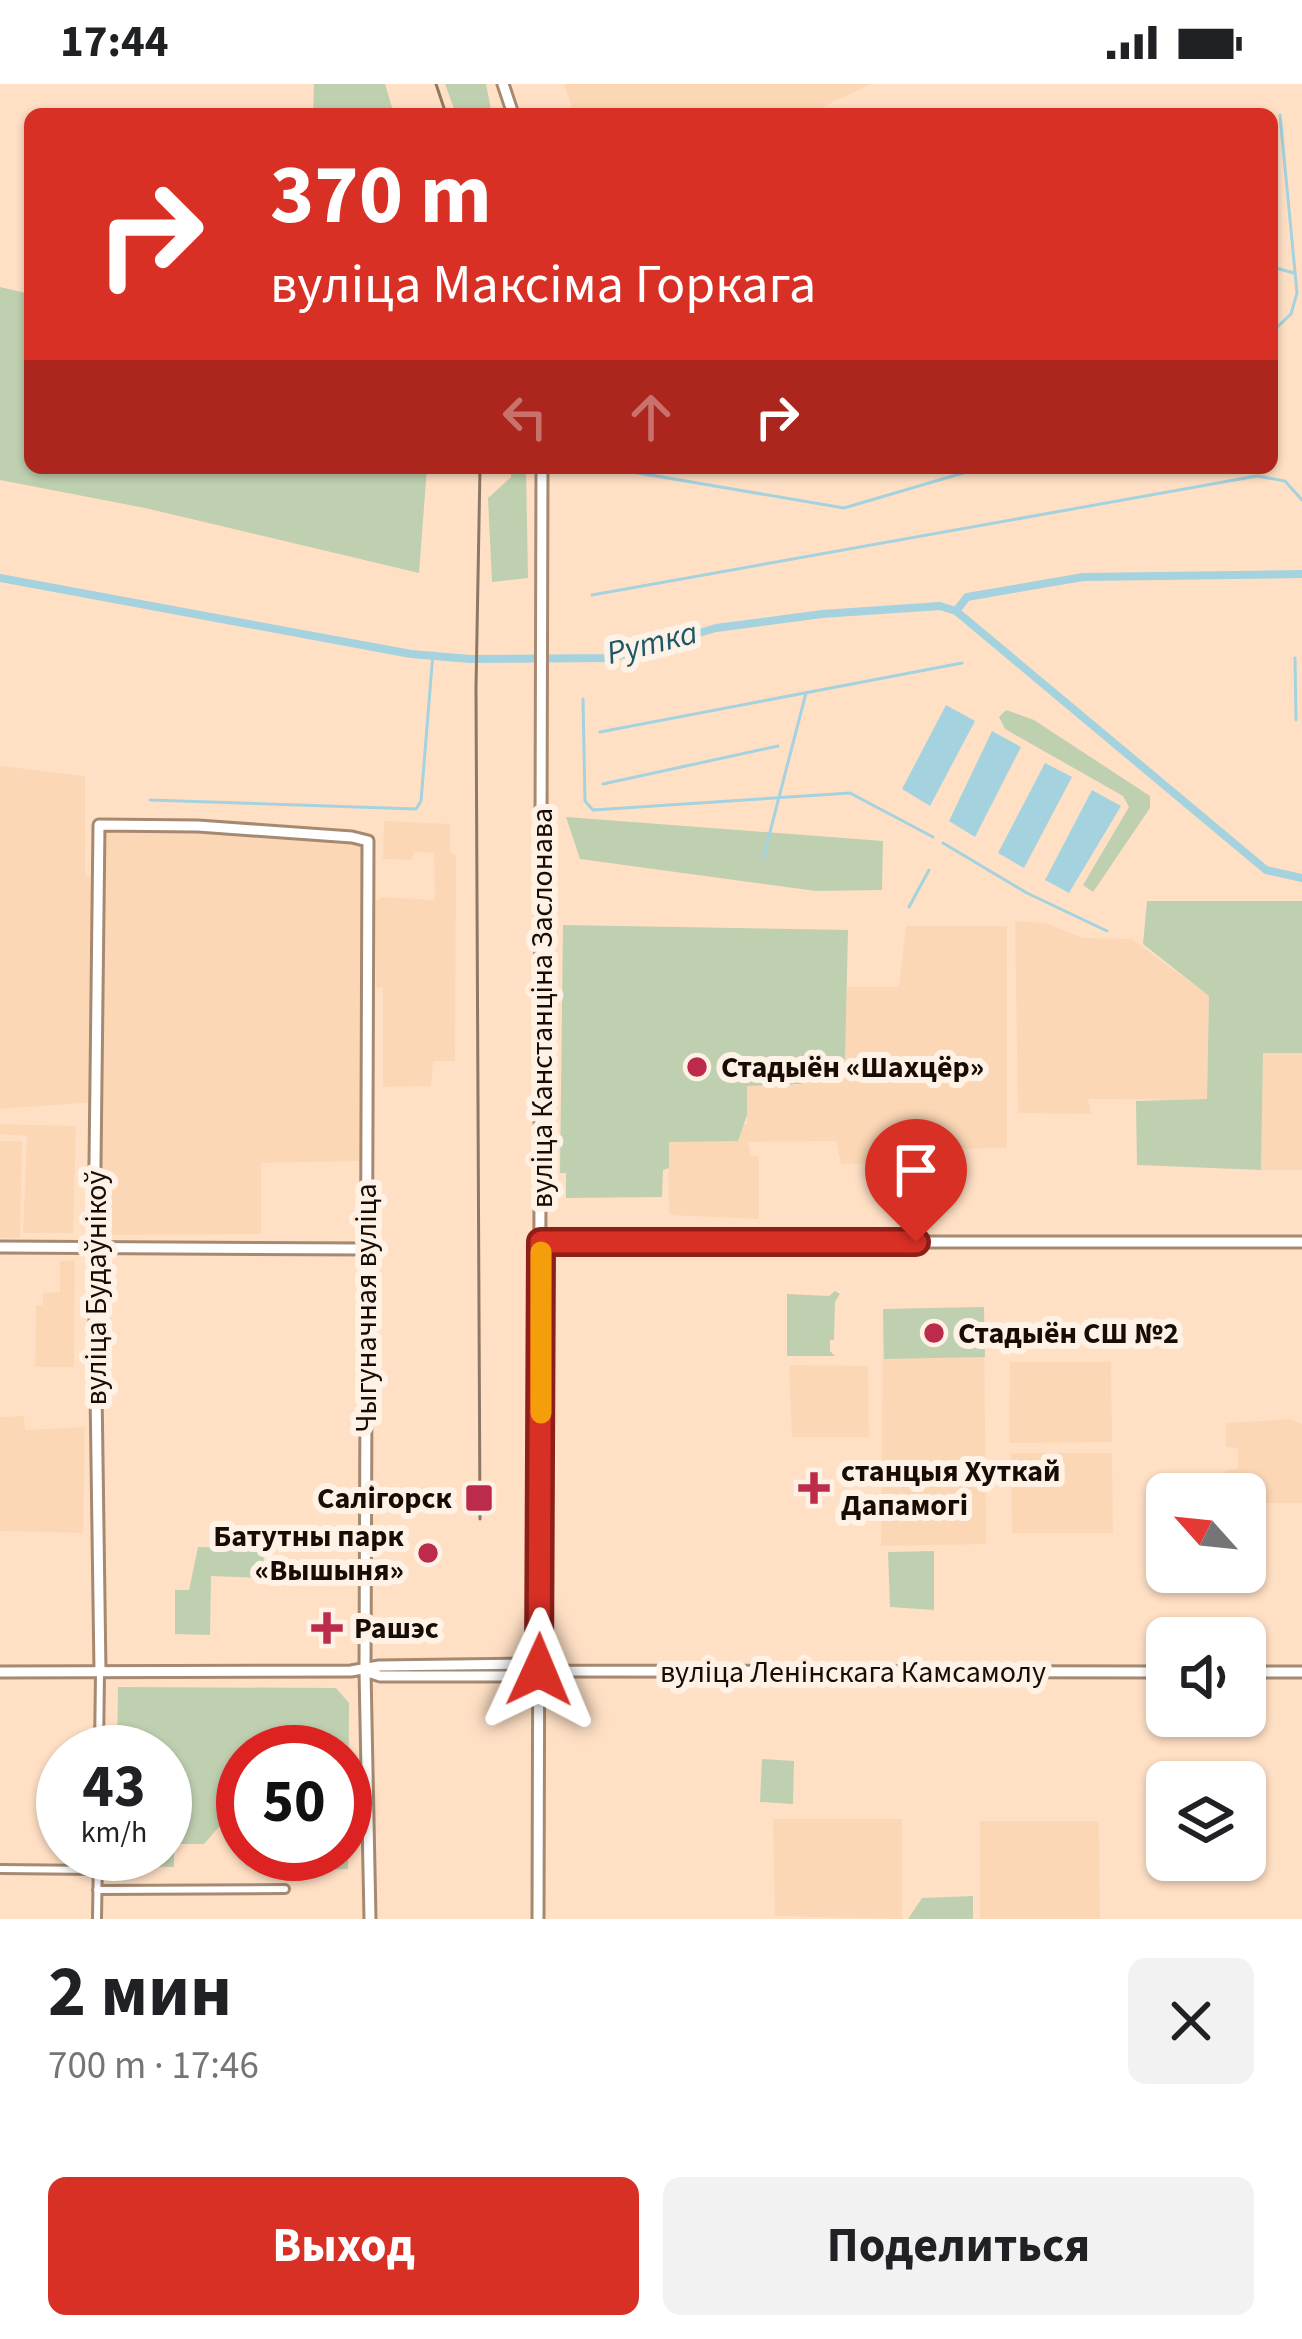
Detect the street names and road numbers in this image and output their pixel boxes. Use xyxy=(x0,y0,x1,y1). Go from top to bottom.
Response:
street label: вуліца Канстанціна Заслонава xyxy=(521,808,564,1208)
street label: вуліца Будаўнікоў xyxy=(75,1171,118,1405)
street label: Чыгуначная вуліца xyxy=(345,1183,388,1433)
street label: вуліца Ленінскага Камсамолу xyxy=(660,1651,1046,1694)

